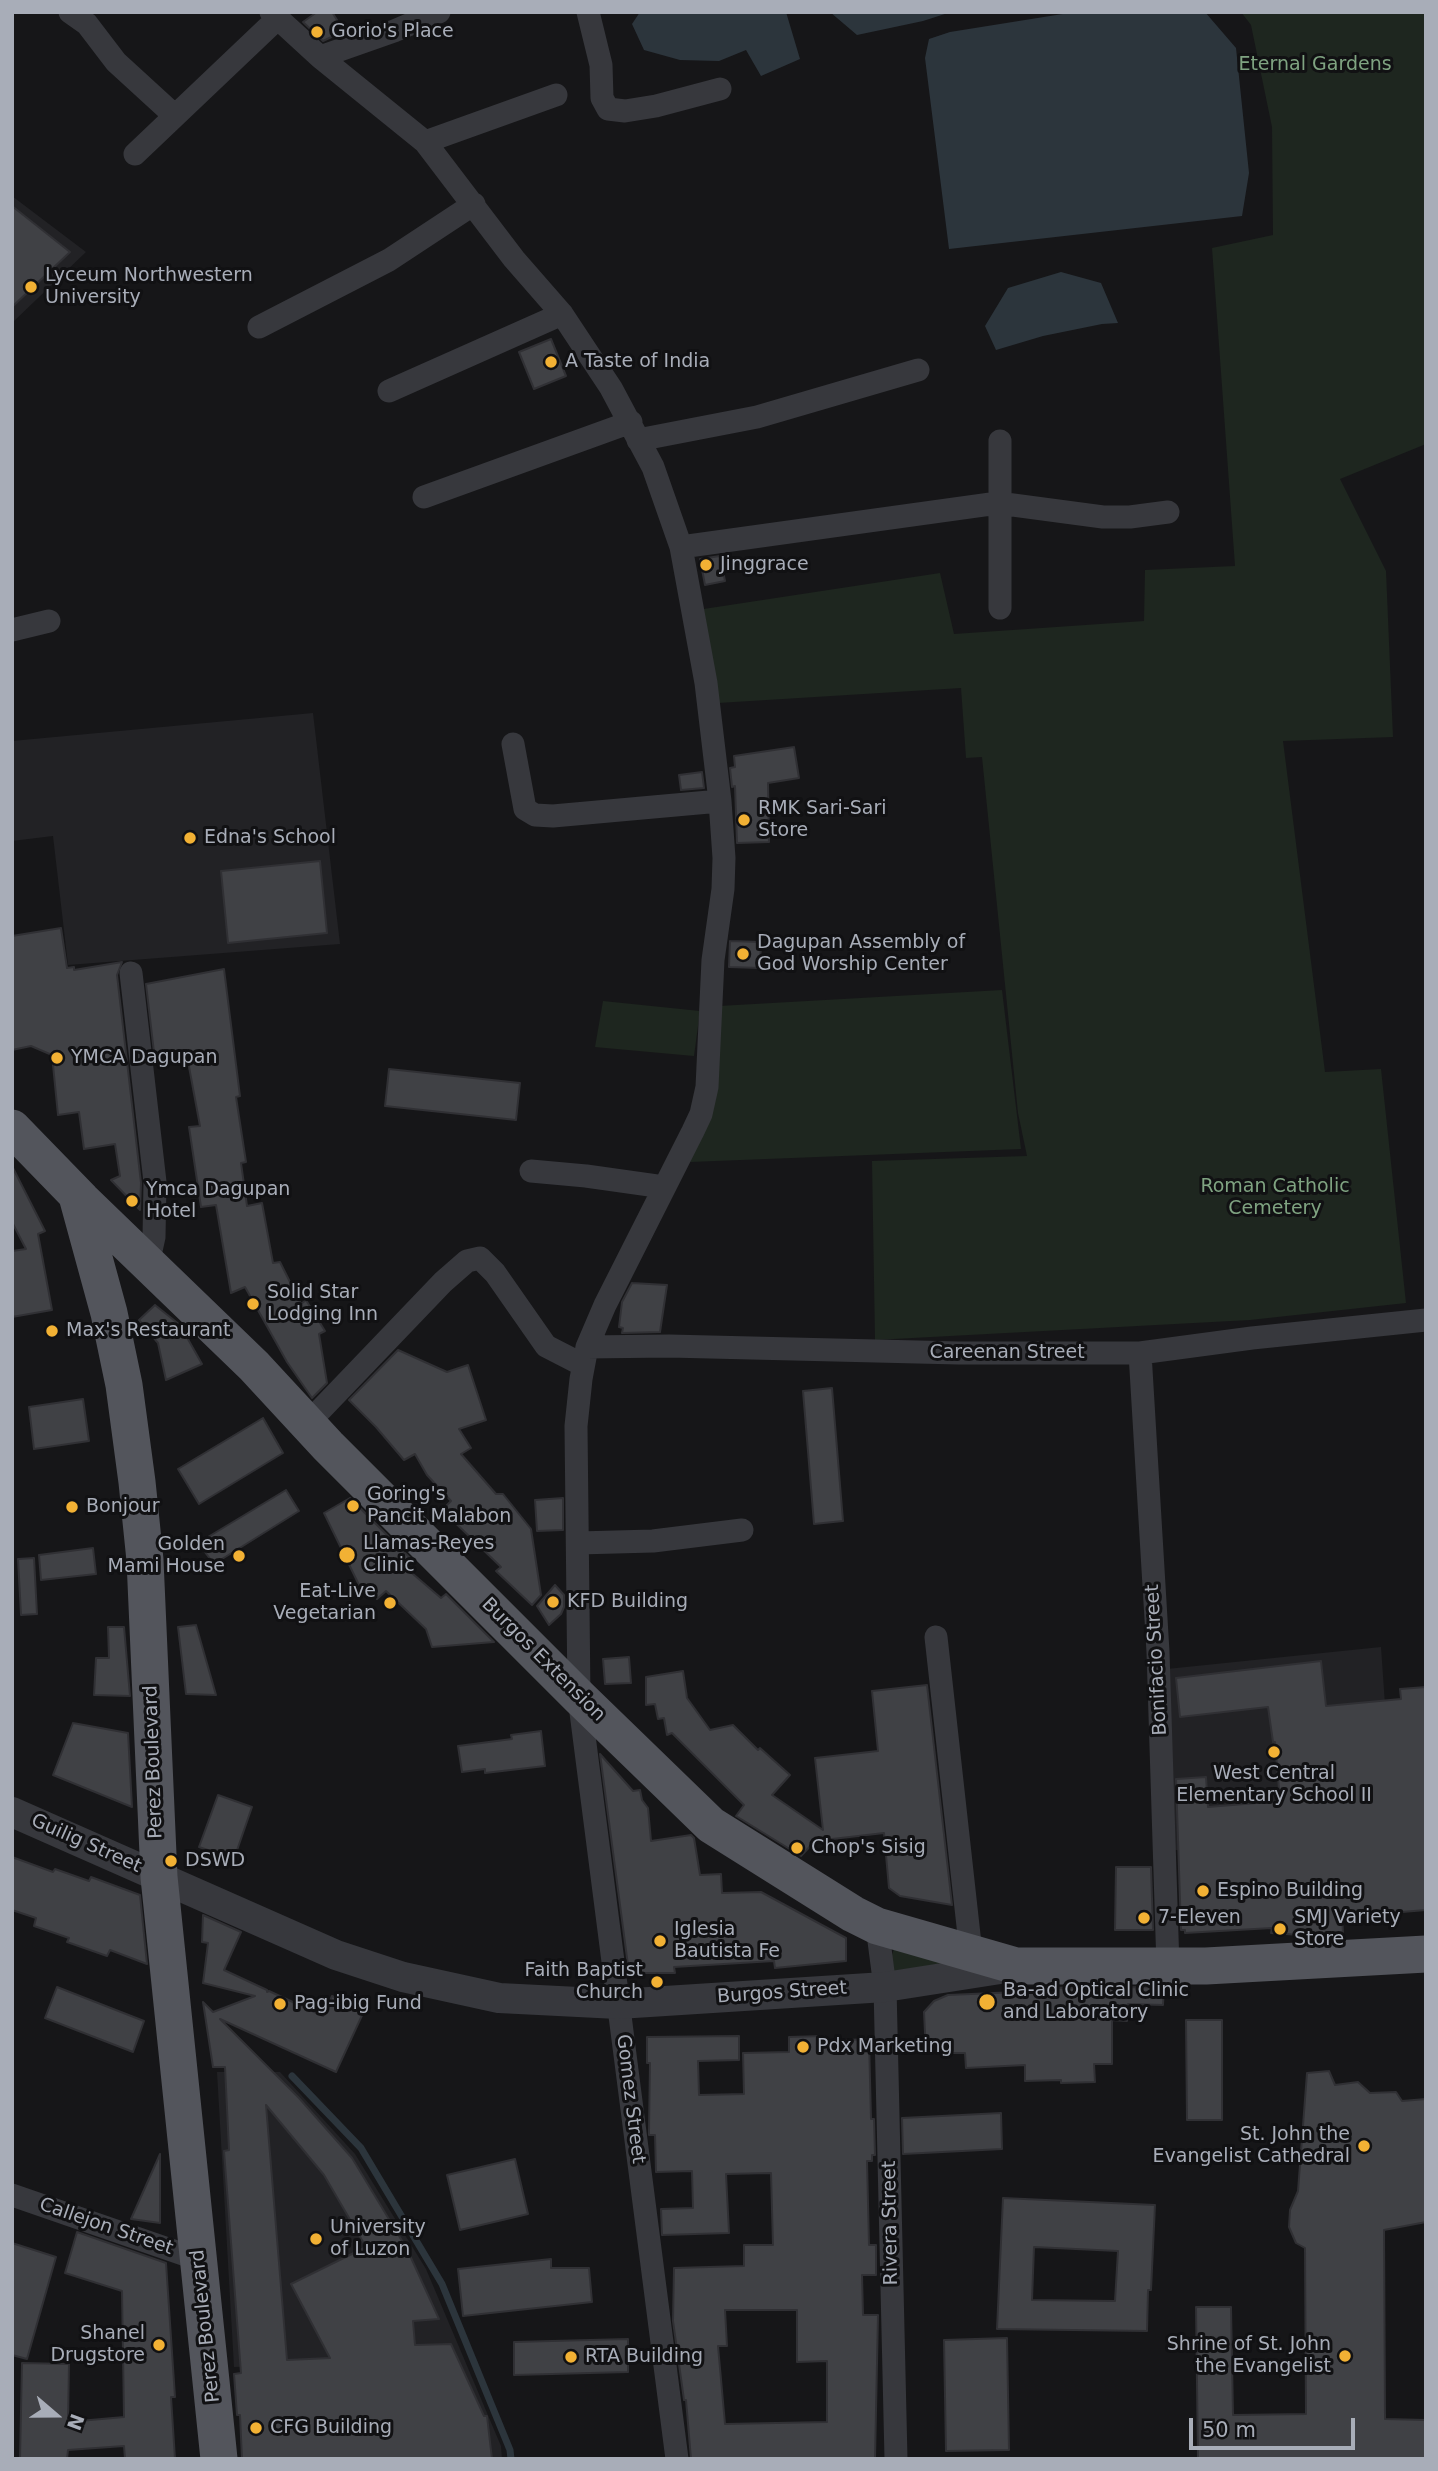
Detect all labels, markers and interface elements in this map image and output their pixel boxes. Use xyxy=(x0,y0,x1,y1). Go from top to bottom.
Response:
place label: Gorio's Place xyxy=(331,21,454,43)
marker: Gorio's Place xyxy=(309,24,325,40)
park label: Eternal Gardens xyxy=(1238,54,1392,76)
place label: Lyceum Northwestern University xyxy=(45,265,253,309)
marker: Lyceum Northwestern University xyxy=(23,279,39,295)
place label: A Taste of India xyxy=(565,351,710,373)
marker: A Taste of India xyxy=(543,354,559,370)
place label: Jinggrace xyxy=(720,554,809,576)
marker: Jinggrace xyxy=(698,557,714,573)
place label: RMK Sari-Sari Store xyxy=(758,798,887,842)
marker: RMK Sari-Sari Store xyxy=(736,812,752,828)
place label: Edna's School xyxy=(204,827,336,849)
marker: Edna's School xyxy=(182,830,198,846)
place label: Dagupan Assembly of God Worship Center xyxy=(757,932,965,976)
marker: Dagupan Assembly of God Worship Center xyxy=(735,946,751,962)
place label: YMCA Dagupan xyxy=(71,1047,217,1069)
marker: YMCA Dagupan xyxy=(49,1050,65,1066)
park label: Roman Catholic Cemetery xyxy=(1200,1176,1350,1220)
place label: Ymca Dagupan Hotel xyxy=(146,1179,290,1223)
marker: Ymca Dagupan Hotel xyxy=(124,1193,140,1209)
place label: Solid Star Lodging Inn xyxy=(267,1282,378,1326)
marker: Solid Star Lodging Inn xyxy=(245,1296,261,1312)
place label: Max's Restaurant xyxy=(66,1320,230,1342)
marker: Max's Restaurant xyxy=(44,1323,60,1339)
street label: Careenan Street xyxy=(929,1342,1085,1364)
place label: Goring's Pancit Malabon xyxy=(367,1484,511,1528)
place label: Bonjour xyxy=(86,1496,159,1518)
marker: Goring's Pancit Malabon xyxy=(345,1498,361,1514)
marker: Bonjour xyxy=(64,1499,80,1515)
place label: Llamas-Reyes Clinic xyxy=(363,1533,494,1577)
place label: Golden Mami House xyxy=(108,1534,225,1578)
marker: Llamas-Reyes Clinic xyxy=(337,1545,357,1565)
marker: Golden Mami House xyxy=(231,1548,247,1564)
place label: Eat-Live Vegetarian xyxy=(273,1581,376,1625)
street label: Bonifacio Street xyxy=(1142,1584,1172,1736)
place label: KFD Building xyxy=(567,1591,688,1613)
street label: Burgos Extension xyxy=(476,1593,610,1727)
marker: KFD Building xyxy=(545,1594,561,1610)
marker: Eat-Live Vegetarian xyxy=(382,1595,398,1611)
street label: Perez Boulevard xyxy=(140,1685,168,1839)
marker: West Central Elementary School II xyxy=(1266,1744,1282,1760)
place label: West Central Elementary School II xyxy=(1176,1763,1372,1807)
street label: Guilig Street xyxy=(27,1809,145,1879)
place label: Chop's Sisig xyxy=(811,1837,926,1859)
marker: Chop's Sisig xyxy=(789,1840,805,1856)
place label: DSWD xyxy=(185,1850,245,1872)
marker: DSWD xyxy=(163,1853,179,1869)
place label: Espino Building xyxy=(1217,1880,1363,1902)
marker: Espino Building xyxy=(1195,1883,1211,1899)
place label: 7-Eleven xyxy=(1158,1907,1241,1929)
place label: SMJ Variety Store xyxy=(1294,1907,1401,1951)
marker: 7-Eleven xyxy=(1136,1910,1152,1926)
place label: Iglesia Bautista Fe xyxy=(674,1919,780,1963)
marker: SMJ Variety Store xyxy=(1272,1921,1288,1937)
marker: Iglesia Bautista Fe xyxy=(652,1933,668,1949)
place label: Faith Baptist Church xyxy=(525,1960,643,2004)
marker: Faith Baptist Church xyxy=(649,1974,665,1990)
street label: Burgos Street xyxy=(716,1977,848,2009)
place label: Ba-ad Optical Clinic and Laboratory xyxy=(1003,1980,1189,2024)
marker: Ba-ad Optical Clinic and Laboratory xyxy=(977,1992,997,2012)
place label: Pag-ibig Fund xyxy=(294,1993,422,2015)
marker: Pag-ibig Fund xyxy=(272,1996,288,2012)
street label: Gomez Street xyxy=(611,2033,649,2165)
place label: Pdx Marketing xyxy=(817,2036,952,2058)
marker: Pdx Marketing xyxy=(795,2039,811,2055)
place label: St. John the Evangelist Cathedral xyxy=(1152,2124,1350,2168)
marker: St. John the Evangelist Cathedral xyxy=(1356,2138,1372,2154)
street label: Rivera Street xyxy=(879,2160,903,2286)
street label: Callejon Street xyxy=(36,2193,176,2261)
place label: University of Luzon xyxy=(330,2217,426,2261)
marker: University of Luzon xyxy=(308,2231,324,2247)
street label: Perez Boulevard xyxy=(187,2248,225,2404)
place label: Shanel Drugstore xyxy=(50,2323,145,2367)
place label: Shrine of St. John the Evangelist xyxy=(1167,2334,1331,2378)
marker: Shanel Drugstore xyxy=(151,2337,167,2353)
place label: RTA Building xyxy=(585,2346,703,2368)
marker: Shrine of St. John the Evangelist xyxy=(1337,2348,1353,2364)
marker: RTA Building xyxy=(563,2349,579,2365)
north arrow xyxy=(21,2380,91,2450)
scale bar xyxy=(1193,2404,1359,2448)
text: N xyxy=(63,2411,89,2433)
place label: CFG Building xyxy=(270,2417,392,2439)
text: 50 m xyxy=(1202,2418,1256,2442)
marker: CFG Building xyxy=(248,2420,264,2436)

